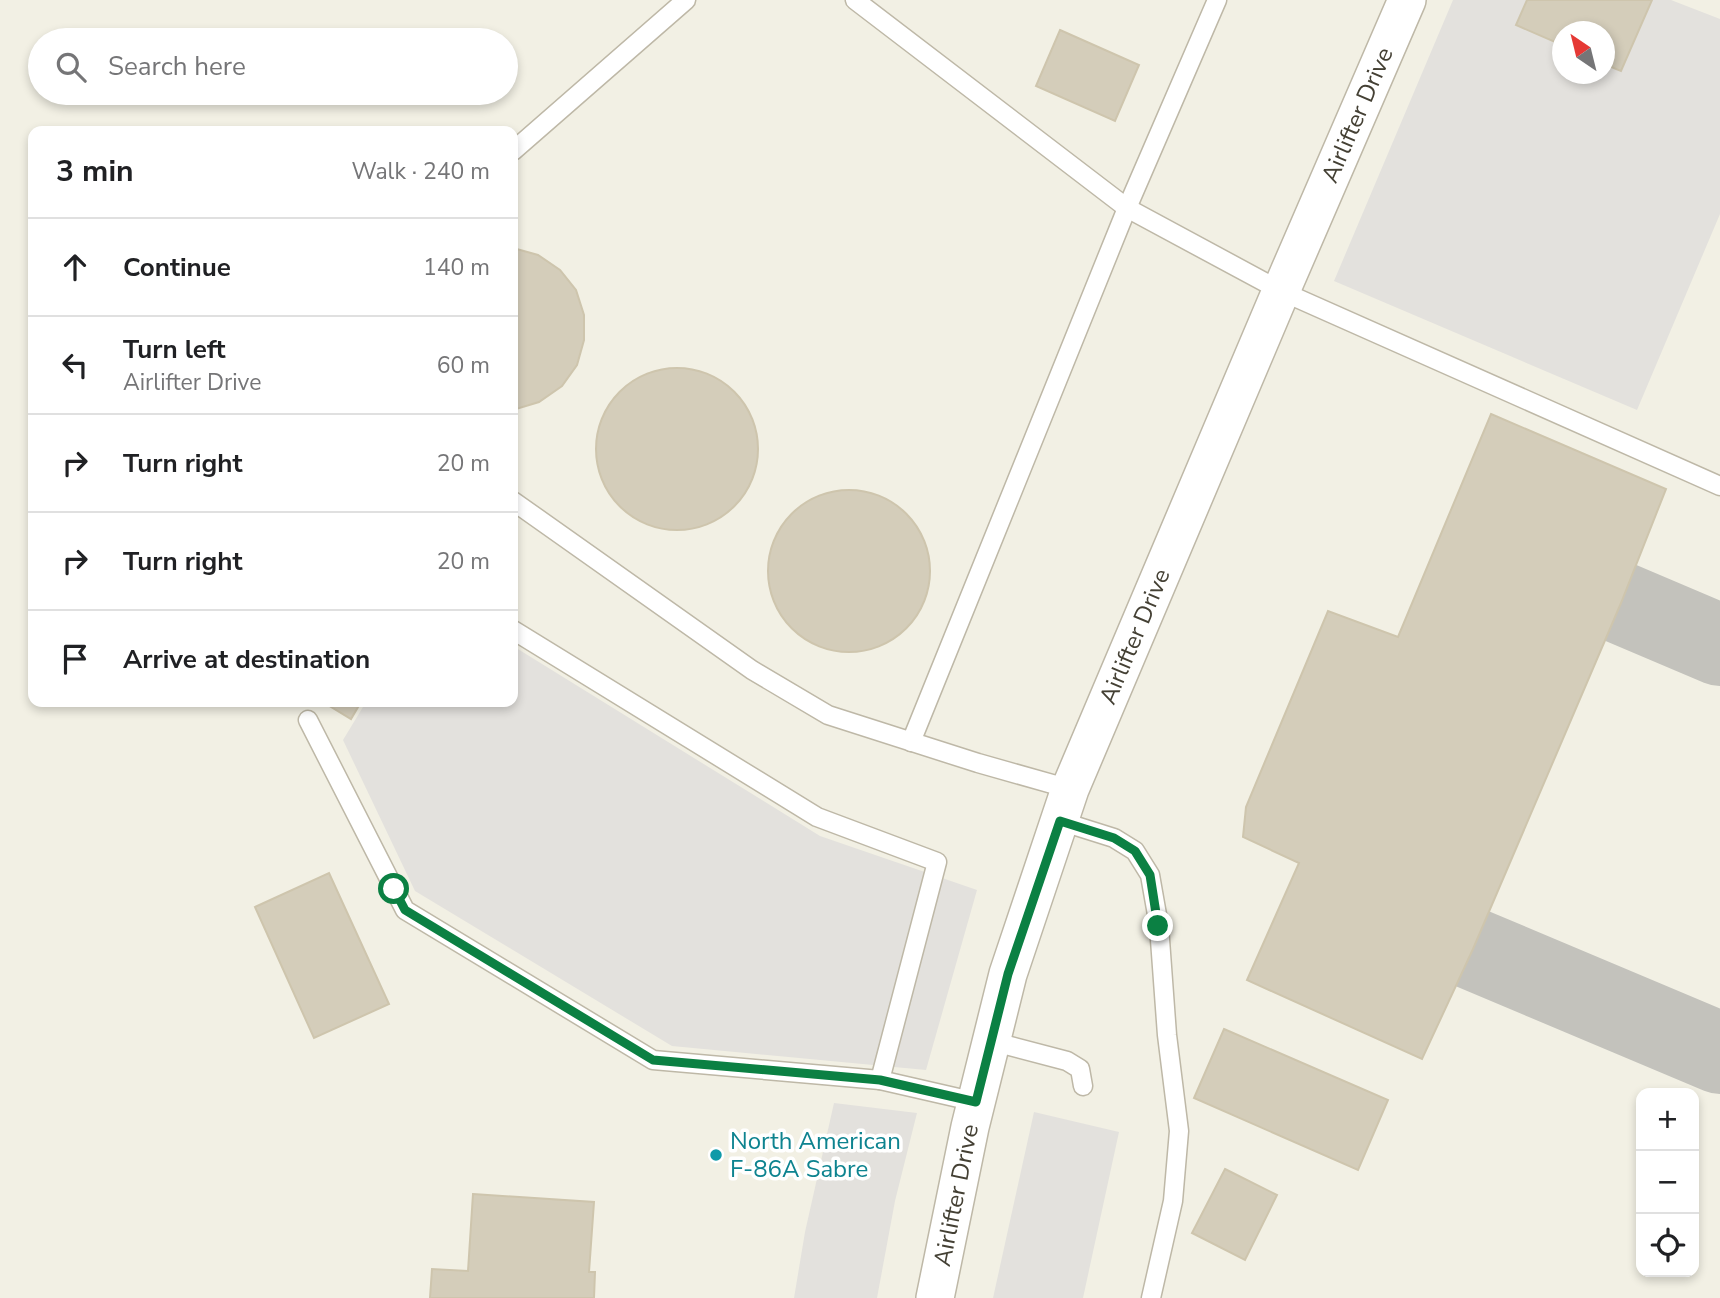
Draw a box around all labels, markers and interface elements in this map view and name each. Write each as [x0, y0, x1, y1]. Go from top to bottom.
north arrow [1552, 21, 1615, 84]
search box [28, 28, 518, 105]
street label: Airlifter Drive [1314, 42, 1401, 188]
icon: search [52, 48, 90, 86]
text: Search here [108, 49, 246, 84]
text: 3 min [56, 151, 134, 192]
text: Walk · 240 m [351, 156, 490, 187]
icon: ahead [56, 248, 94, 286]
text: Continue [123, 250, 231, 285]
text: 140 m [423, 252, 490, 283]
text: Turn left [123, 332, 226, 367]
icon: left [56, 346, 94, 384]
text: 60 m [437, 350, 490, 381]
text: Airlifter Drive [123, 367, 261, 398]
icon: right [56, 444, 94, 482]
text: Turn right [123, 446, 242, 481]
text: 20 m [437, 448, 490, 479]
icon: right [56, 542, 94, 580]
text: Turn right [123, 544, 242, 579]
text: 20 m [437, 546, 490, 577]
street label: Airlifter Drive [1092, 564, 1178, 709]
icon: arrive [56, 640, 94, 678]
text: Arrive at destination [123, 642, 370, 677]
route start [378, 873, 409, 904]
route end [1142, 910, 1173, 941]
map controls [1636, 1088, 1699, 1277]
button: + [1636, 1088, 1699, 1151]
street label: Airlifter Drive [926, 1121, 986, 1269]
place label: North American F-86A Sabre [730, 1125, 901, 1185]
marker: North American F-86A Sabre [708, 1147, 724, 1163]
button: − [1636, 1151, 1699, 1214]
button: locate [1636, 1214, 1699, 1277]

